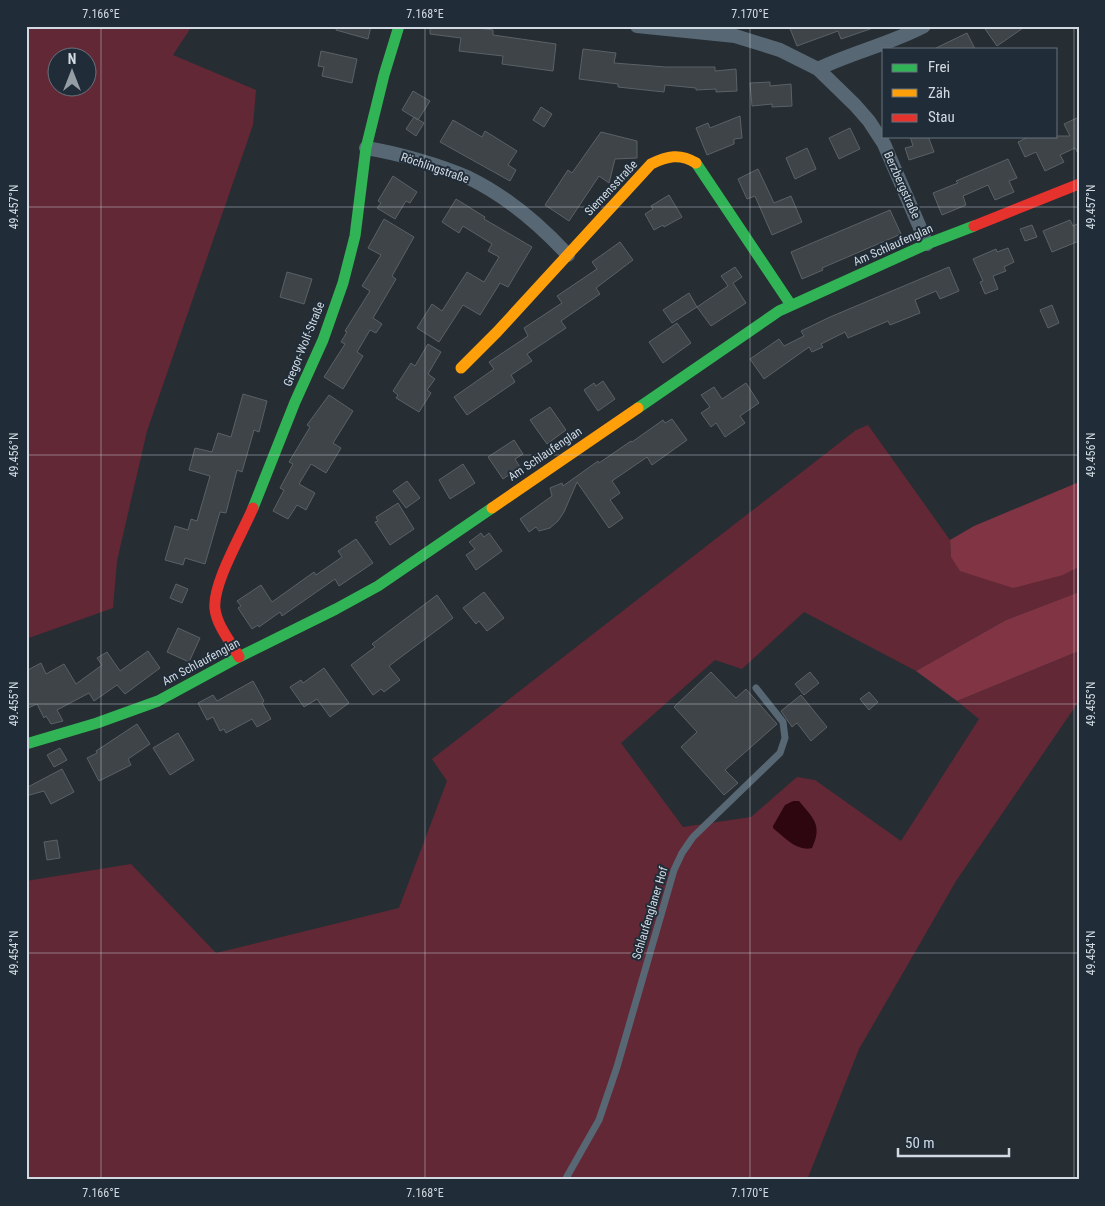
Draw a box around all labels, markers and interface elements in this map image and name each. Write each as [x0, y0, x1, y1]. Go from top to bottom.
text: 7.166°E [82, 7, 120, 21]
text: 7.168°E [406, 7, 444, 21]
text: 7.170°E [731, 7, 769, 21]
north arrow [48, 48, 98, 98]
legend [882, 48, 1058, 138]
text: N [68, 51, 76, 67]
text: Frei [928, 58, 950, 76]
text: Zäh [928, 84, 950, 102]
text: Stau [928, 108, 955, 126]
street label: Berzbergstraße [881, 149, 923, 221]
street label: Röchlingstraße [399, 150, 471, 186]
street label: Siemensstraße [582, 157, 640, 219]
text: 49.457°N [7, 185, 21, 229]
text: 49.457°N [1084, 185, 1098, 229]
street label: Am Schlaufenglan [851, 221, 935, 269]
street label: Gregor-Wolf-Straße [281, 299, 328, 388]
street label: Am Schlaufenglan [505, 424, 585, 484]
text: 49.456°N [7, 433, 21, 477]
text: 49.456°N [1084, 433, 1098, 477]
street label: Am Schlaufenglan [160, 636, 242, 688]
text: 49.455°N [7, 682, 21, 726]
text: 49.455°N [1084, 682, 1098, 726]
street label: Schlaufenglaner Hof [629, 865, 671, 961]
text: 49.454°N [7, 931, 21, 975]
text: 49.454°N [1084, 931, 1098, 975]
scale bar [898, 1126, 1009, 1158]
text: 50 m [905, 1134, 935, 1152]
text: 7.166°E [82, 1186, 120, 1200]
text: 7.168°E [406, 1186, 444, 1200]
text: 7.170°E [731, 1186, 769, 1200]

